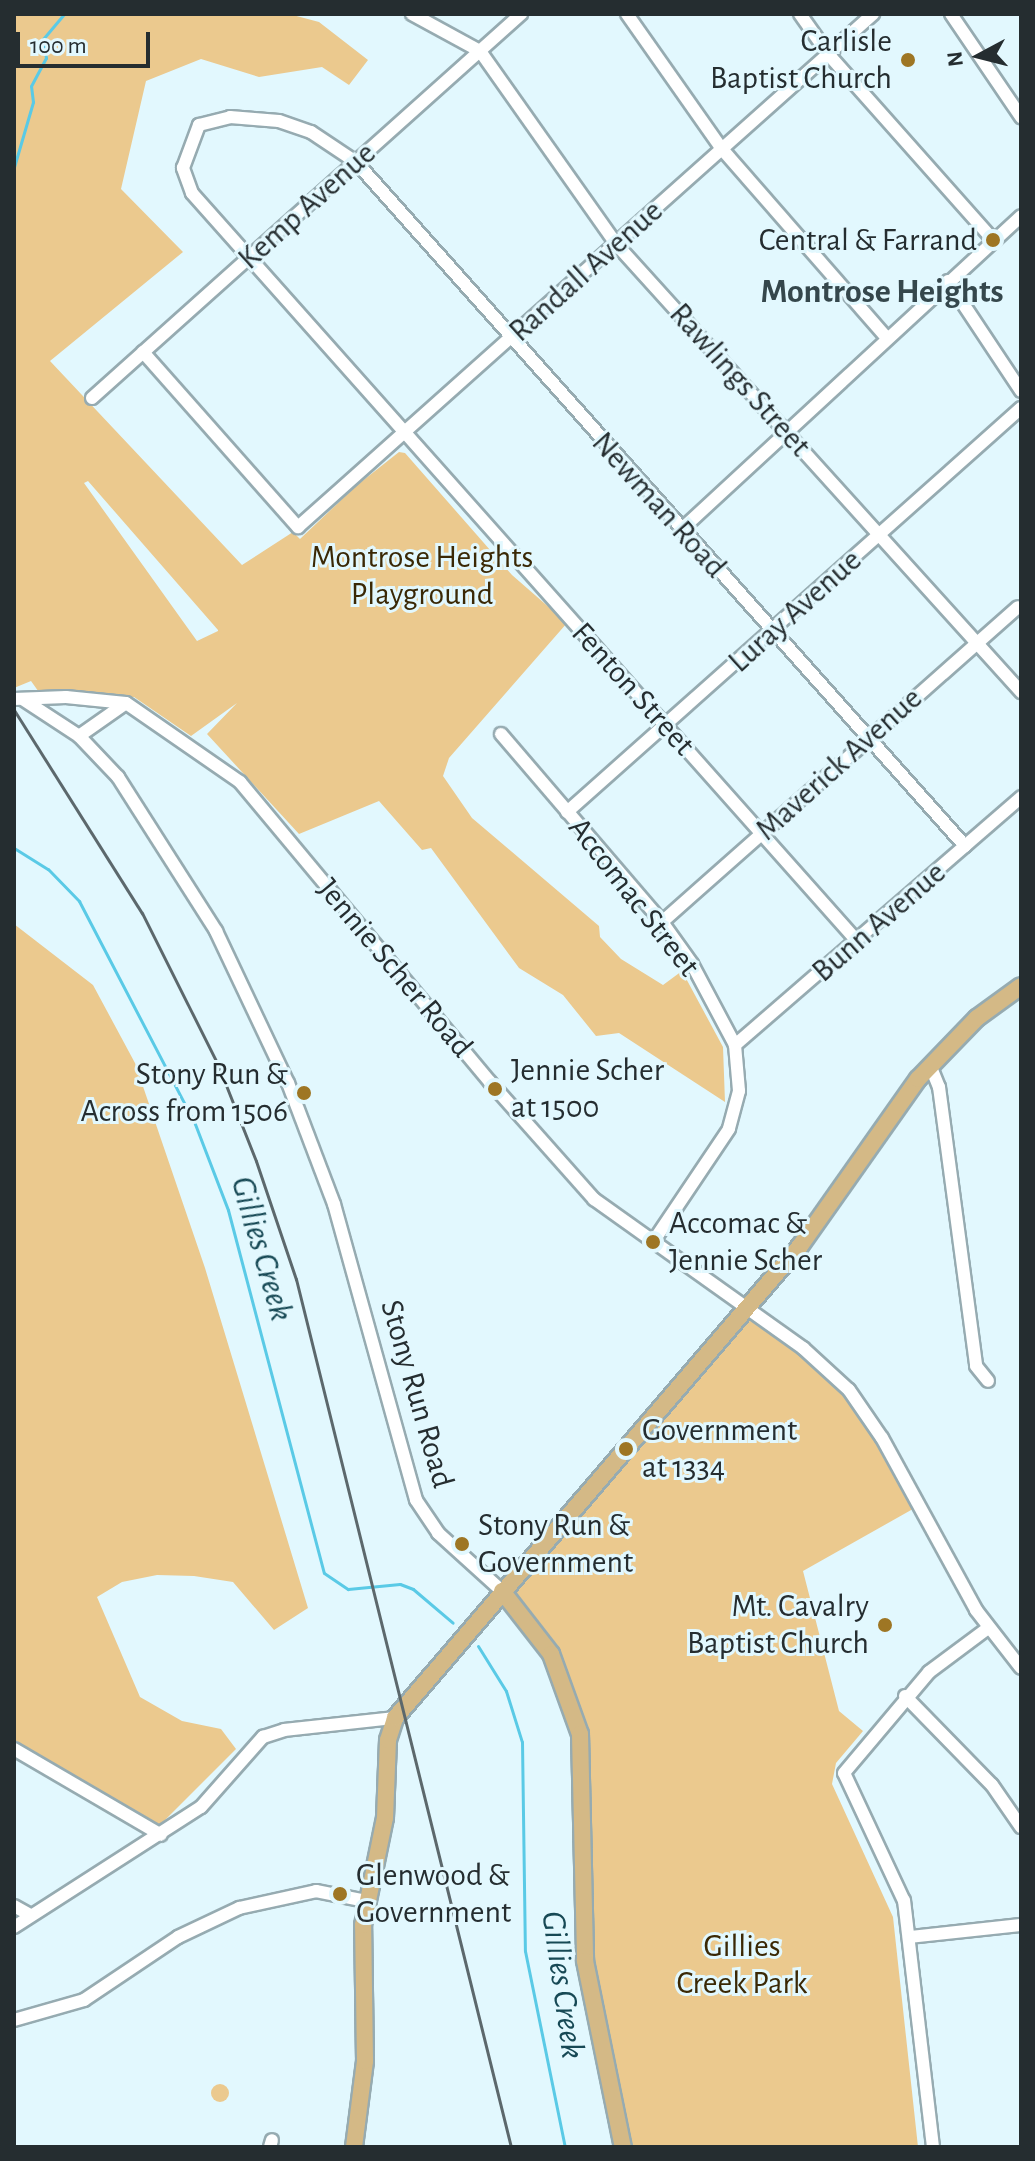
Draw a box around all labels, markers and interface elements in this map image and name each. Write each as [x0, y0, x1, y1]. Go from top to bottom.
scale bar [20, 16, 154, 66]
north arrow [939, 16, 1019, 96]
place label: Carlisle Baptist Church [710, 23, 892, 98]
text: 100 m [30, 34, 87, 58]
text: N [943, 50, 967, 68]
marker: Carlisle Baptist Church [899, 51, 917, 69]
street label: Kemp Avenue [230, 134, 384, 278]
street label: Randall Avenue [501, 192, 671, 350]
place label: Central & Farrand [759, 221, 977, 259]
marker: Central & Farrand [984, 231, 1002, 249]
district label: Montrose Heights [760, 273, 1004, 313]
street label: Rawlings Street [661, 295, 819, 465]
street label: Newman Road [583, 424, 735, 586]
park label: Montrose Heights Playground [311, 539, 533, 614]
street label: Luray Avenue [721, 541, 869, 681]
street label: Fenton Street [563, 614, 703, 764]
street label: Maverick Avenue [748, 679, 930, 849]
street label: Accomac Street [560, 810, 708, 984]
street label: Bunn Avenue [804, 854, 954, 990]
street label: Jennie Scher Road [309, 871, 481, 1065]
place label: Jennie Scher at 1500 [511, 1052, 664, 1127]
place label: Stony Run & Across from 1506 [80, 1056, 288, 1131]
marker: Jennie Scher at 1500 [486, 1080, 504, 1098]
marker: Stony Run & Across from 1506 [295, 1084, 313, 1102]
water label: Gillies Creek [221, 1172, 301, 1326]
place label: Accomac & Jennie Scher [669, 1205, 822, 1280]
marker: Accomac & Jennie Scher [644, 1233, 662, 1251]
street label: Stony Run Road [372, 1296, 462, 1492]
place label: Government at 1334 [642, 1412, 797, 1487]
marker: Government at 1334 [617, 1440, 635, 1458]
place label: Stony Run & Government [478, 1507, 633, 1582]
marker: Stony Run & Government [453, 1535, 471, 1553]
place label: Mt. Cavalry Baptist Church [687, 1588, 869, 1663]
marker: Mt. Cavalry Baptist Church [876, 1616, 894, 1634]
place label: Glenwood & Government [356, 1857, 511, 1932]
marker: Glenwood & Government [331, 1885, 349, 1903]
water label: Gillies Creek [531, 1909, 593, 2061]
park label: Gillies Creek Park [677, 1928, 807, 2003]

